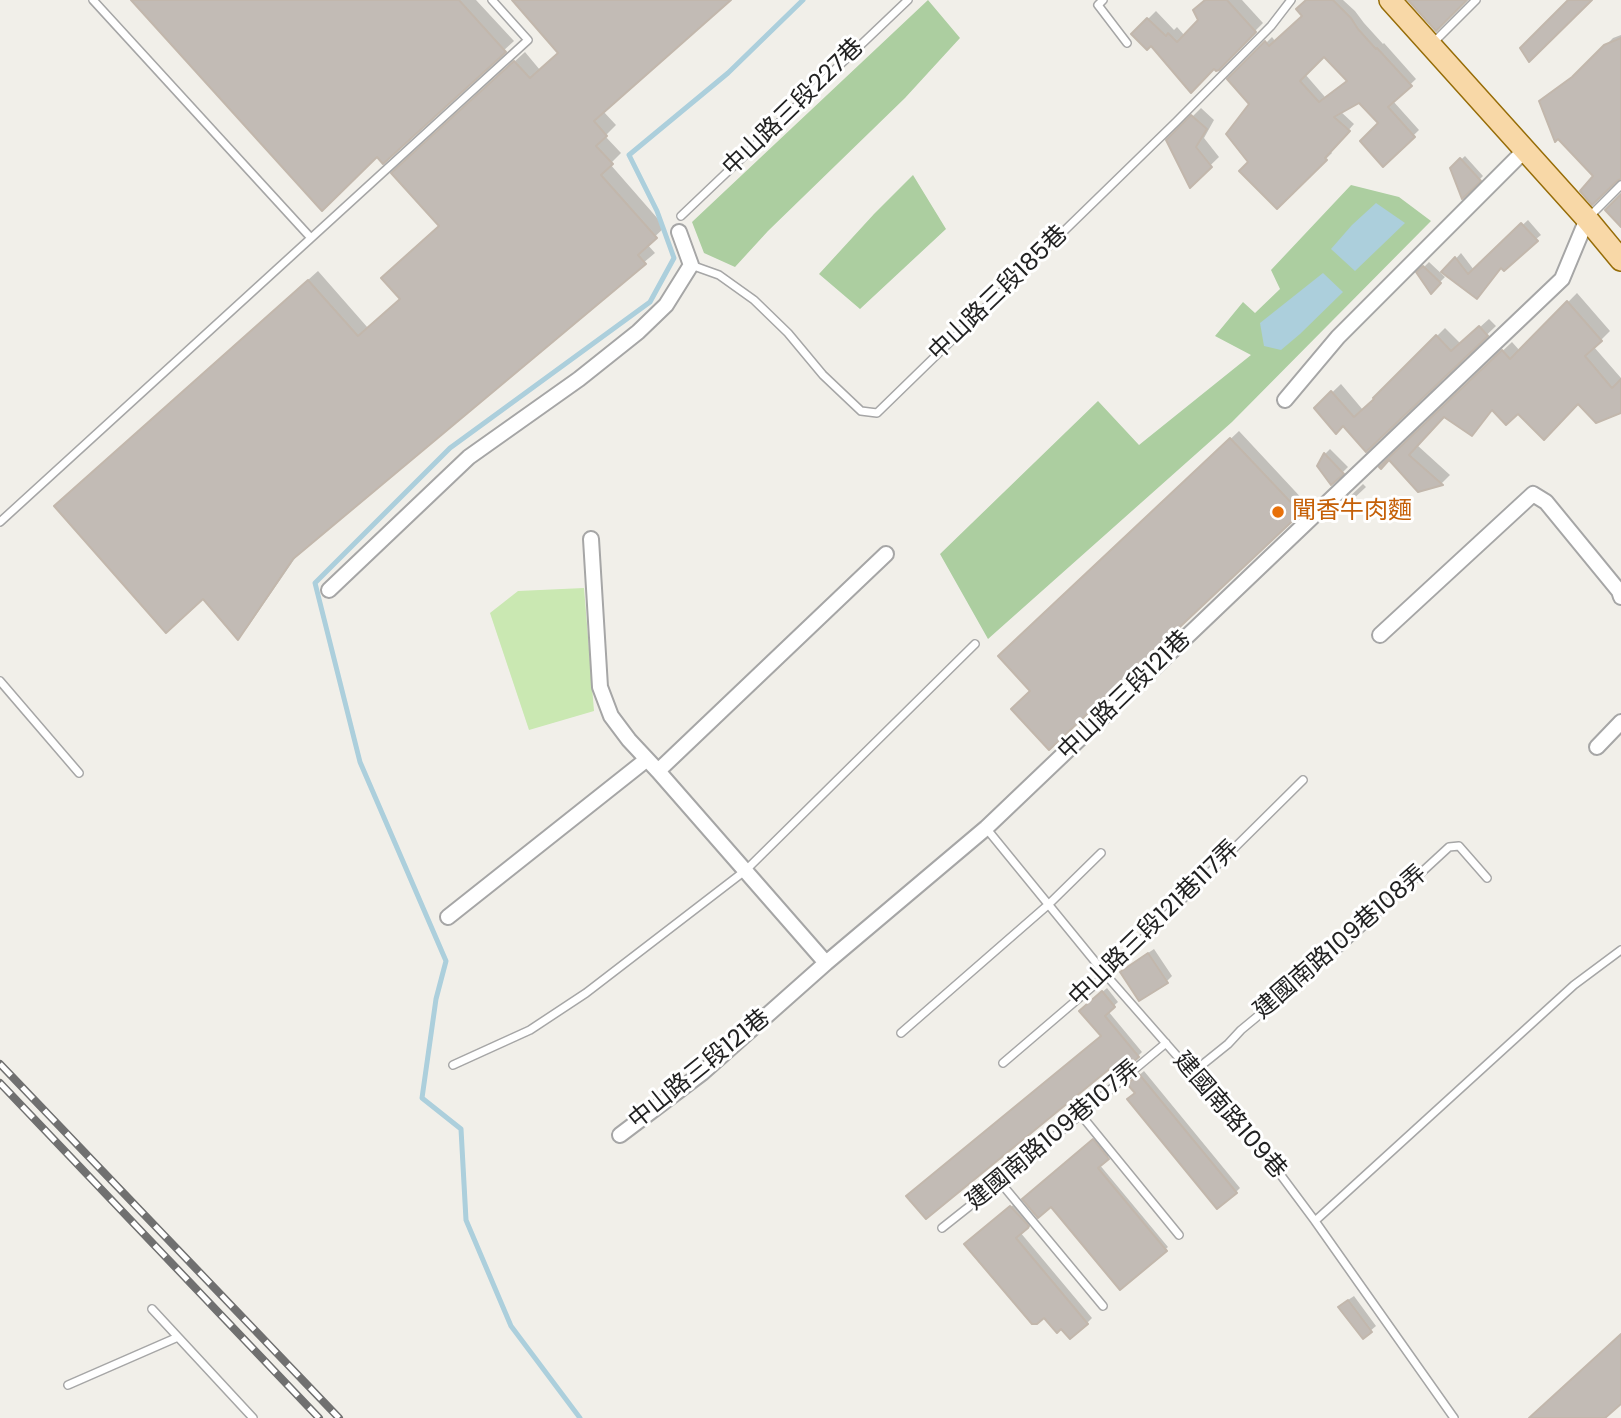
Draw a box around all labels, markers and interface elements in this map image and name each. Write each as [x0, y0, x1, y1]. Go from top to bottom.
street label: 中山路三段227巷 [718, 33, 870, 183]
street label: 中山路三段185巷 [924, 220, 1074, 368]
place label: 聞香牛肉麵 [1292, 498, 1412, 526]
marker: 聞香牛肉麵 [1270, 504, 1286, 520]
street label: 中山路三段121巷 [1053, 625, 1197, 767]
street label: 中山路三段121巷117弄 [1064, 835, 1246, 1013]
street label: 建國南路109巷108弄 [1249, 860, 1433, 1026]
street label: 中山路三段121巷 [624, 1004, 776, 1136]
street label: 建國南路109巷 [1166, 1047, 1292, 1185]
street label: 建國南路109巷107弄 [961, 1055, 1147, 1217]

